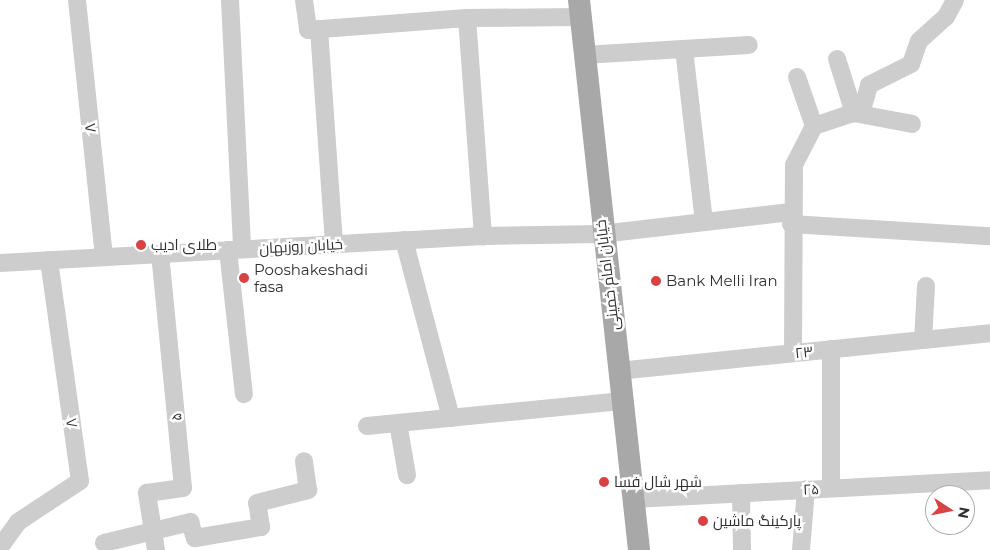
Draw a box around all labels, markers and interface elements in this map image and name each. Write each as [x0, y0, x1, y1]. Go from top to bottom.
street label: ۸ [81, 122, 99, 134]
street label: خیابان امام خمینی [591, 219, 623, 331]
street label: خیابان روزبهان [259, 235, 343, 257]
place label: طلای ادیب [151, 236, 217, 254]
marker: طلای ادیب [135, 239, 147, 251]
place label: Pooshakeshadi fasa [254, 260, 368, 295]
marker: Pooshakeshadi fasa [238, 272, 250, 284]
place label: Bank Melli Iran [666, 272, 778, 290]
marker: Bank Melli Iran [650, 275, 662, 287]
street label: ۲۳ [794, 342, 814, 362]
street label: ۵ [167, 412, 185, 422]
street label: ۷ [62, 417, 82, 429]
place label: شهر شال فسا [614, 473, 702, 491]
marker: شهر شال فسا [598, 476, 610, 488]
street label: ۲۵ [802, 480, 820, 498]
north arrow [925, 485, 975, 535]
text: N [954, 505, 974, 520]
place label: پارکینگ ماشین [713, 512, 801, 530]
marker: پارکینگ ماشین [697, 515, 709, 527]

